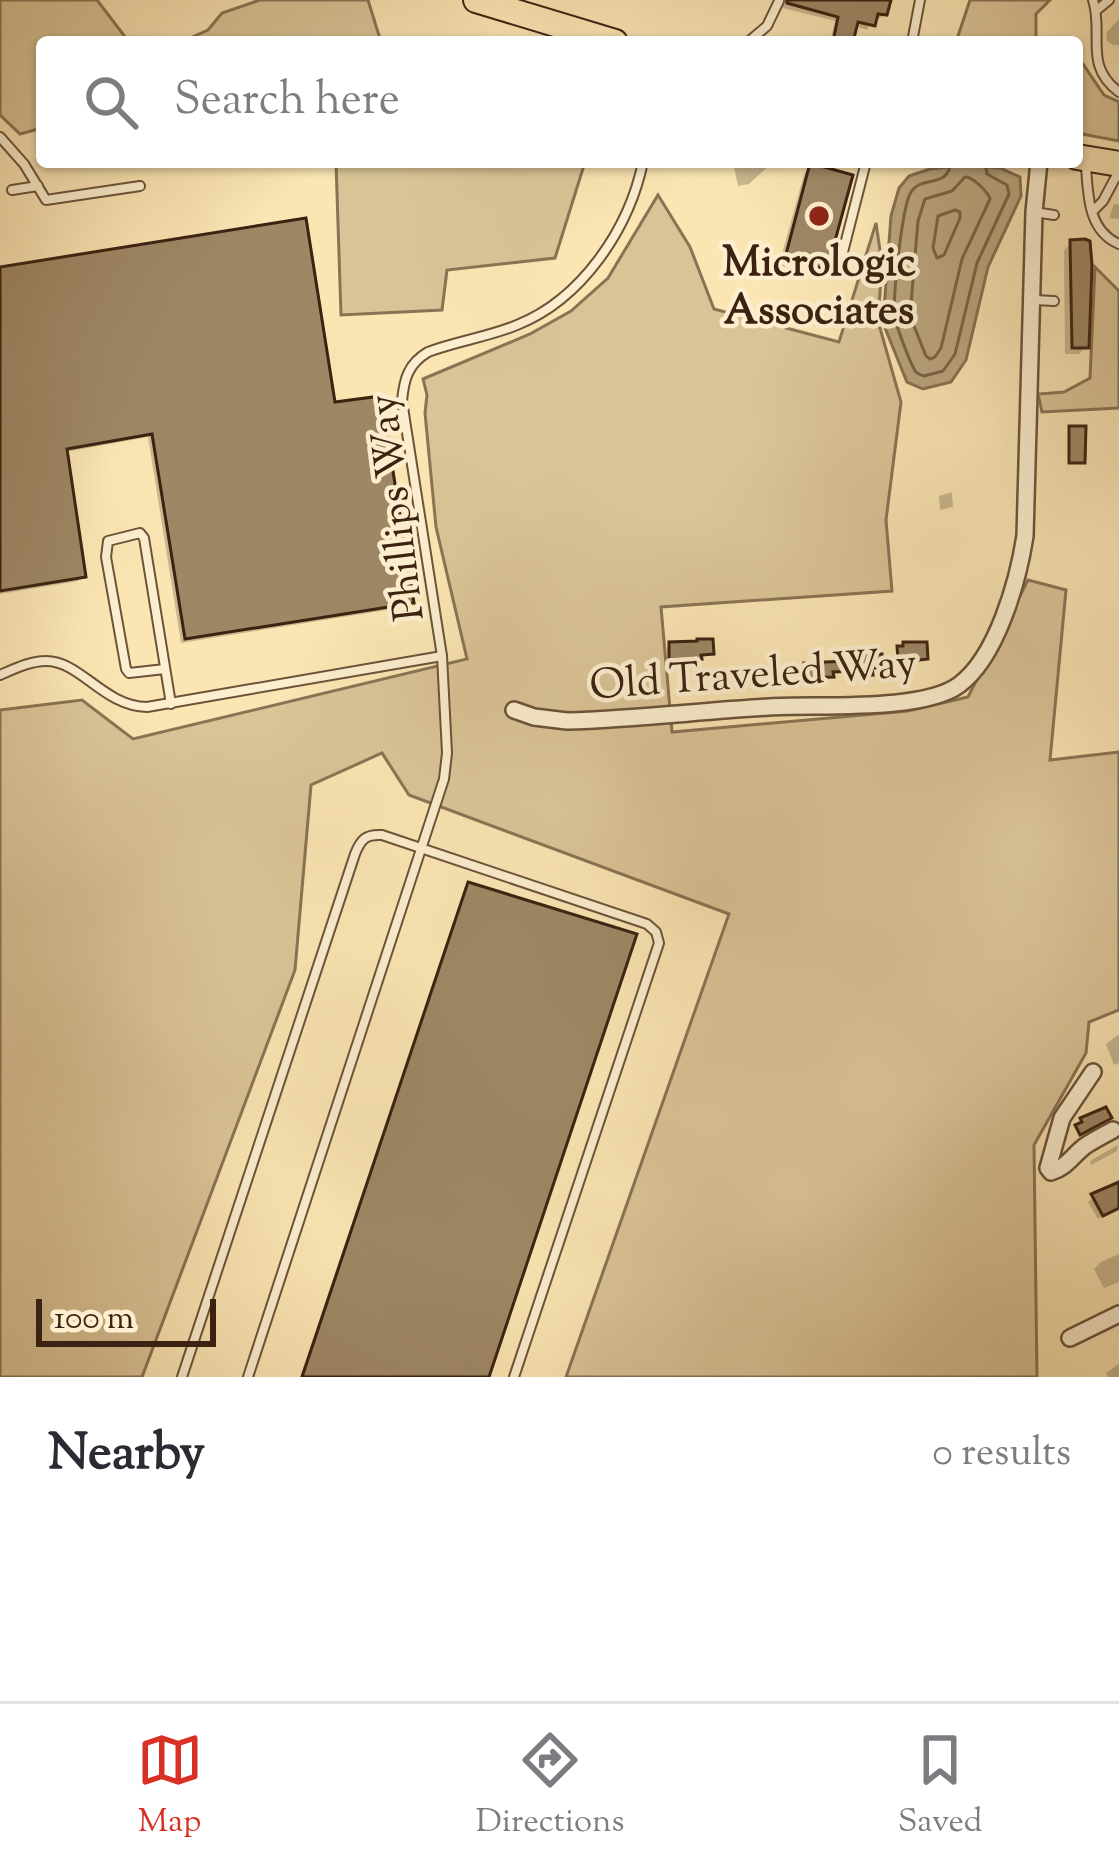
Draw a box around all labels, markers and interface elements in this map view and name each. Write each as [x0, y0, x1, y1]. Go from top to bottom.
search box [36, 36, 1083, 168]
icon: search [78, 69, 144, 135]
text: Search here [174, 70, 400, 135]
marker: Micrologic Associates [806, 203, 832, 229]
place label: Micrologic Associates [722, 235, 916, 343]
street label: Phillips Way [355, 390, 443, 624]
street label: Old Traveled Way [588, 636, 919, 718]
scale bar [36, 1293, 216, 1346]
text: 100 m [54, 1296, 134, 1344]
text: Nearby [48, 1419, 205, 1492]
text: 0 results [932, 1427, 1071, 1483]
tab: Map [137, 1727, 203, 1847]
tab: Directions [476, 1727, 625, 1847]
tab: Saved [898, 1727, 982, 1847]

